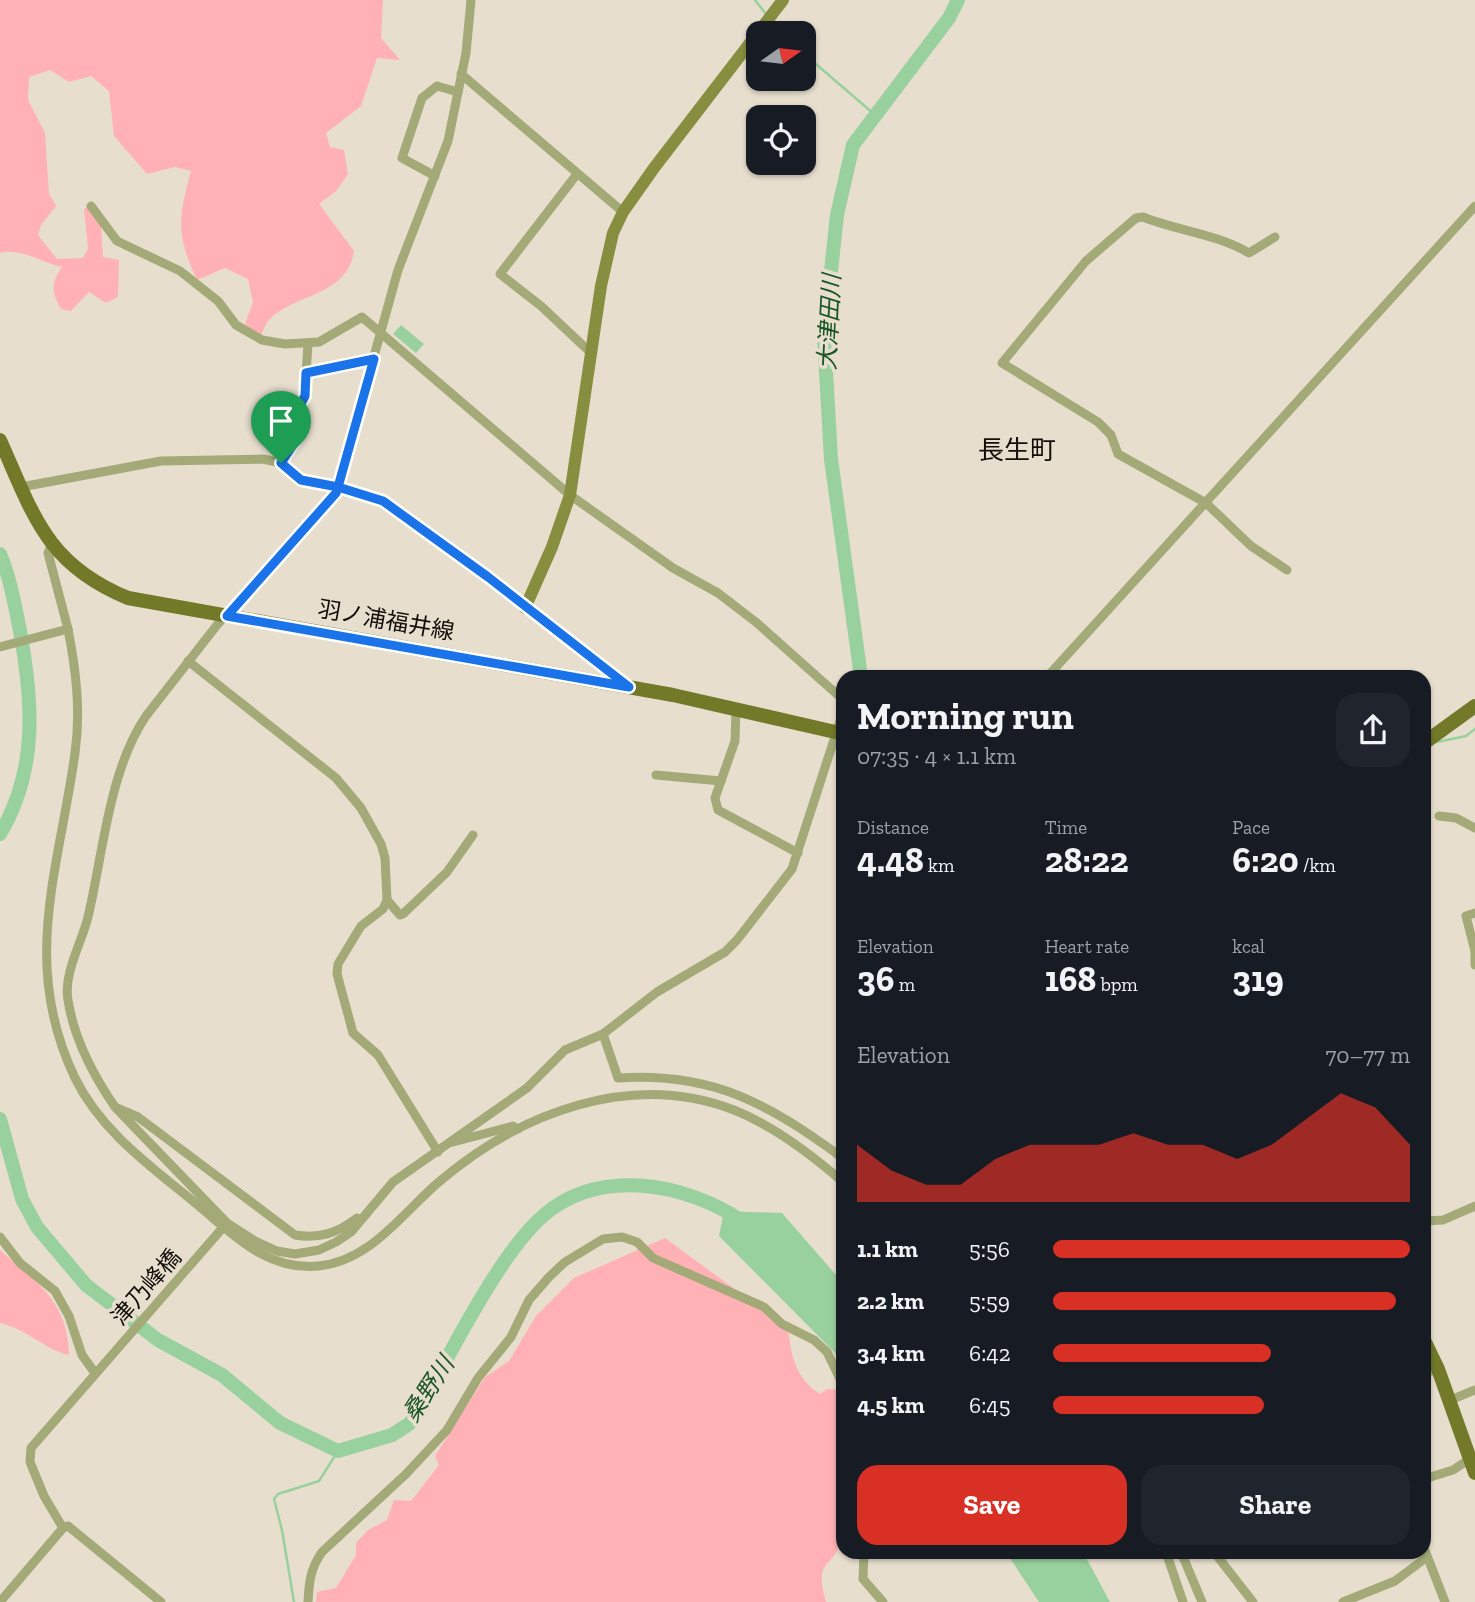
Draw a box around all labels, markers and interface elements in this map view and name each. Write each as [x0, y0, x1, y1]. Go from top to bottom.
north arrow [746, 21, 816, 91]
map controls [746, 21, 816, 175]
button: locate [746, 105, 816, 175]
water label: 大津田川 [812, 270, 846, 371]
pin [251, 391, 311, 463]
icon: arrive [262, 402, 300, 440]
district label: 長生町 [978, 434, 1056, 466]
street label: 羽ノ浦福井線 [316, 594, 456, 646]
text: Morning run [857, 693, 1074, 739]
button: share [1336, 693, 1410, 767]
text: 07:35 · 4 × 1.1 km [857, 742, 1016, 770]
text: Distance [857, 816, 929, 839]
text: Time [1045, 816, 1087, 839]
text: Pace [1232, 816, 1270, 839]
text: 4.48 [857, 839, 924, 881]
text: 28:22 [1045, 839, 1129, 881]
text: 6:20 [1232, 839, 1299, 881]
text: km [924, 854, 954, 877]
text: /km [1299, 854, 1336, 877]
text: Elevation [857, 935, 934, 958]
text: Heart rate [1045, 935, 1129, 958]
text: kcal [1232, 935, 1265, 958]
text: 36 [857, 958, 894, 1000]
text: 168 [1045, 958, 1096, 1000]
text: 319 [1232, 958, 1284, 1000]
text: m [894, 973, 915, 996]
text: bpm [1096, 973, 1138, 996]
text: Elevation [857, 1041, 950, 1069]
text: 70–77 m [1325, 1041, 1410, 1069]
text: 1.1 km [857, 1235, 918, 1263]
text: 5:56 [969, 1235, 1010, 1263]
street label: 津乃峰橋 [105, 1243, 187, 1331]
text: 2.2 km [857, 1287, 924, 1315]
text: 5:59 [969, 1287, 1010, 1315]
text: 3.4 km [857, 1339, 925, 1367]
text: 6:42 [969, 1339, 1011, 1367]
water label: 桑野川 [396, 1348, 461, 1427]
text: 4.5 km [857, 1391, 925, 1419]
text: 6:45 [969, 1391, 1011, 1419]
button: Save [857, 1465, 1127, 1545]
button: Share [1141, 1465, 1410, 1545]

